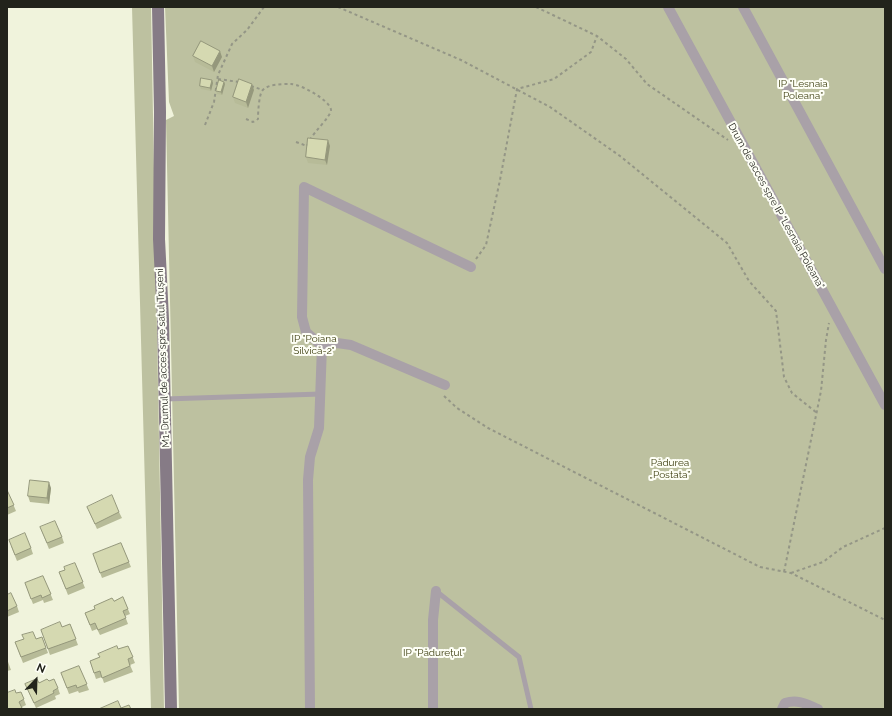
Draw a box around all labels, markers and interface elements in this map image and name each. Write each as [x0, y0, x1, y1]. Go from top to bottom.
park label: IP "Lesnaia Poleana" [778, 78, 828, 102]
street label: Drum de acces spre IP "Lesnaia Poleana" [725, 121, 827, 291]
street label: M1-Drumul de acces spre satul Trușeni [154, 268, 172, 448]
park label: IP "Poiana Silvică-2" [291, 333, 337, 356]
park label: Pădurea „Postata” [650, 457, 690, 480]
park label: IP "Pădurețul" [403, 647, 465, 659]
north arrow [16, 660, 56, 700]
text: N [34, 661, 47, 676]

